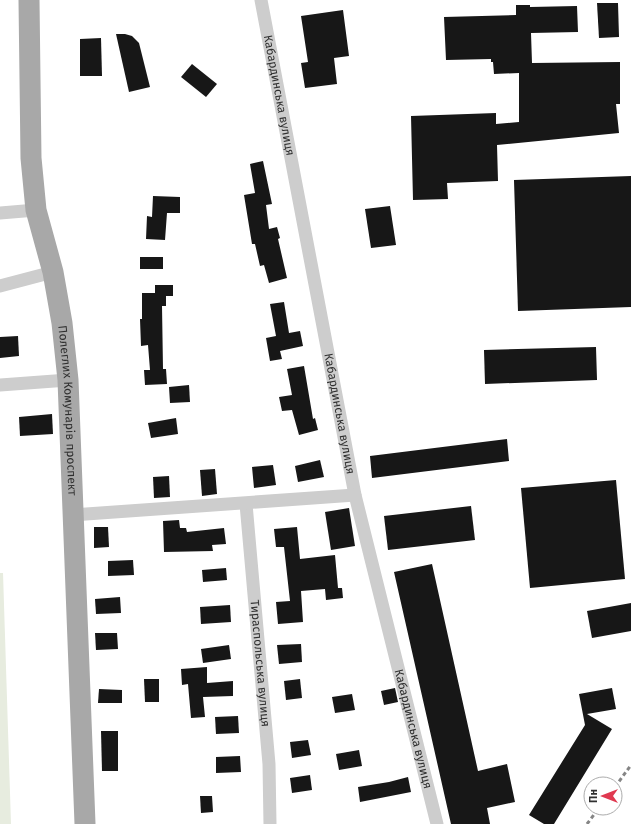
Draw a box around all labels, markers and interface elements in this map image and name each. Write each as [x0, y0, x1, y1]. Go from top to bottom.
street label: Кабардинська вулиця [261, 34, 297, 157]
street label: Полеглих Комунарів проспект [55, 325, 79, 496]
street label: Кабардинська вулиця [321, 352, 358, 475]
street label: Тираспольська вулиця [248, 599, 273, 727]
street label: Кабардинська вулиця [392, 668, 435, 790]
north arrow [583, 776, 623, 816]
text: Пн [587, 789, 600, 803]

